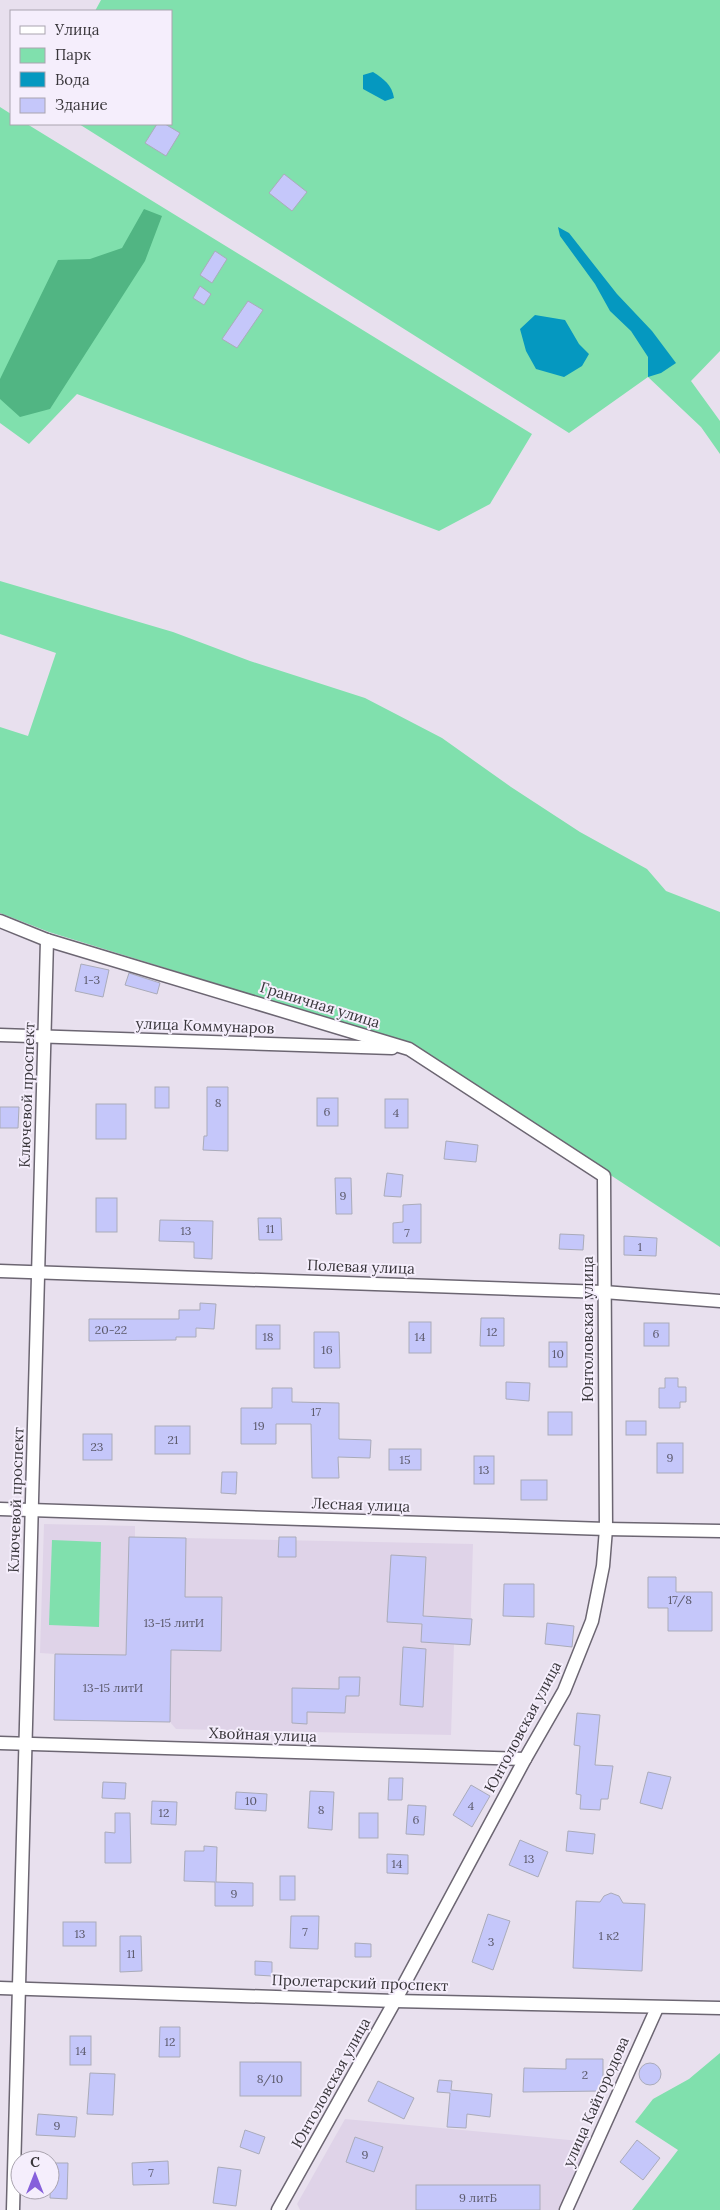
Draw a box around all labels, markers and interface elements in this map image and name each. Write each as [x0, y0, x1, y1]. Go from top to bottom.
legend [10, 10, 172, 125]
text: Улица [54, 20, 100, 39]
text: Парк [55, 45, 91, 64]
text: Вода [55, 70, 90, 89]
text: Здание [55, 95, 108, 114]
house number: 1-3 [84, 972, 101, 987]
street label: Граничная улица [258, 977, 383, 1032]
street label: улица Коммунаров [135, 1014, 275, 1037]
street label: Ключевой проспект [14, 1021, 39, 1168]
house number: 8 [215, 1095, 222, 1110]
house number: 6 [324, 1104, 331, 1119]
house number: 4 [393, 1105, 400, 1120]
house number: 9 [340, 1188, 347, 1203]
house number: 11 [266, 1221, 274, 1236]
house number: 13 [180, 1223, 192, 1238]
house number: 7 [404, 1225, 410, 1240]
house number: 1 [638, 1239, 642, 1254]
street label: Полевая улица [307, 1255, 415, 1278]
street label: Юнтоловская улица [578, 1256, 597, 1402]
house number: 20-22 [95, 1322, 127, 1337]
house number: 12 [487, 1324, 497, 1339]
house number: 6 [653, 1326, 660, 1341]
house number: 18 [262, 1329, 274, 1344]
house number: 14 [415, 1329, 426, 1344]
house number: 16 [321, 1342, 333, 1357]
house number: 10 [552, 1346, 564, 1361]
house number: 17 [311, 1404, 321, 1419]
house number: 19 [253, 1418, 265, 1433]
street label: Ключевой проспект [3, 1426, 28, 1573]
house number: 21 [168, 1432, 178, 1447]
house number: 23 [91, 1439, 104, 1454]
house number: 9 [667, 1450, 674, 1465]
house number: 15 [400, 1452, 410, 1467]
house number: 13 [478, 1462, 490, 1477]
street label: Лесная улица [311, 1493, 411, 1516]
house number: 17/8 [668, 1592, 692, 1608]
house number: 13-15 литИ [144, 1615, 204, 1630]
street label: Юнтоловская улица [480, 1658, 565, 1796]
house number: 13-15 литИ [83, 1680, 143, 1695]
street label: Хвойная улица [209, 1723, 318, 1746]
house number: 10 [245, 1793, 257, 1808]
house number: 4 [468, 1798, 475, 1813]
house number: 8 [318, 1802, 325, 1817]
house number: 12 [159, 1805, 169, 1820]
house number: 6 [413, 1812, 420, 1827]
house number: 13 [523, 1851, 535, 1866]
house number: 14 [392, 1856, 403, 1871]
house number: 9 [231, 1886, 238, 1901]
house number: 7 [302, 1924, 308, 1939]
house number: 13 [74, 1926, 86, 1941]
house number: 1 к2 [599, 1928, 619, 1943]
house number: 3 [488, 1934, 495, 1949]
house number: 11 [127, 1946, 135, 1961]
street label: Пролетарский проспект [271, 1970, 449, 1995]
street label: Юнтоловская улица [287, 2014, 374, 2151]
street label: улица Кайгородова [558, 2033, 633, 2170]
house number: 12 [165, 2034, 175, 2049]
house number: 14 [76, 2043, 87, 2058]
house number: 2 [582, 2067, 588, 2082]
house number: 8/10 [257, 2071, 283, 2087]
house number: 9 [54, 2118, 61, 2133]
house number: 9 [362, 2147, 369, 2162]
north arrow [10, 2150, 60, 2200]
text: С [30, 2153, 40, 2171]
house number: 7 [148, 2165, 154, 2180]
house number: 9 литБ [459, 2190, 497, 2205]

